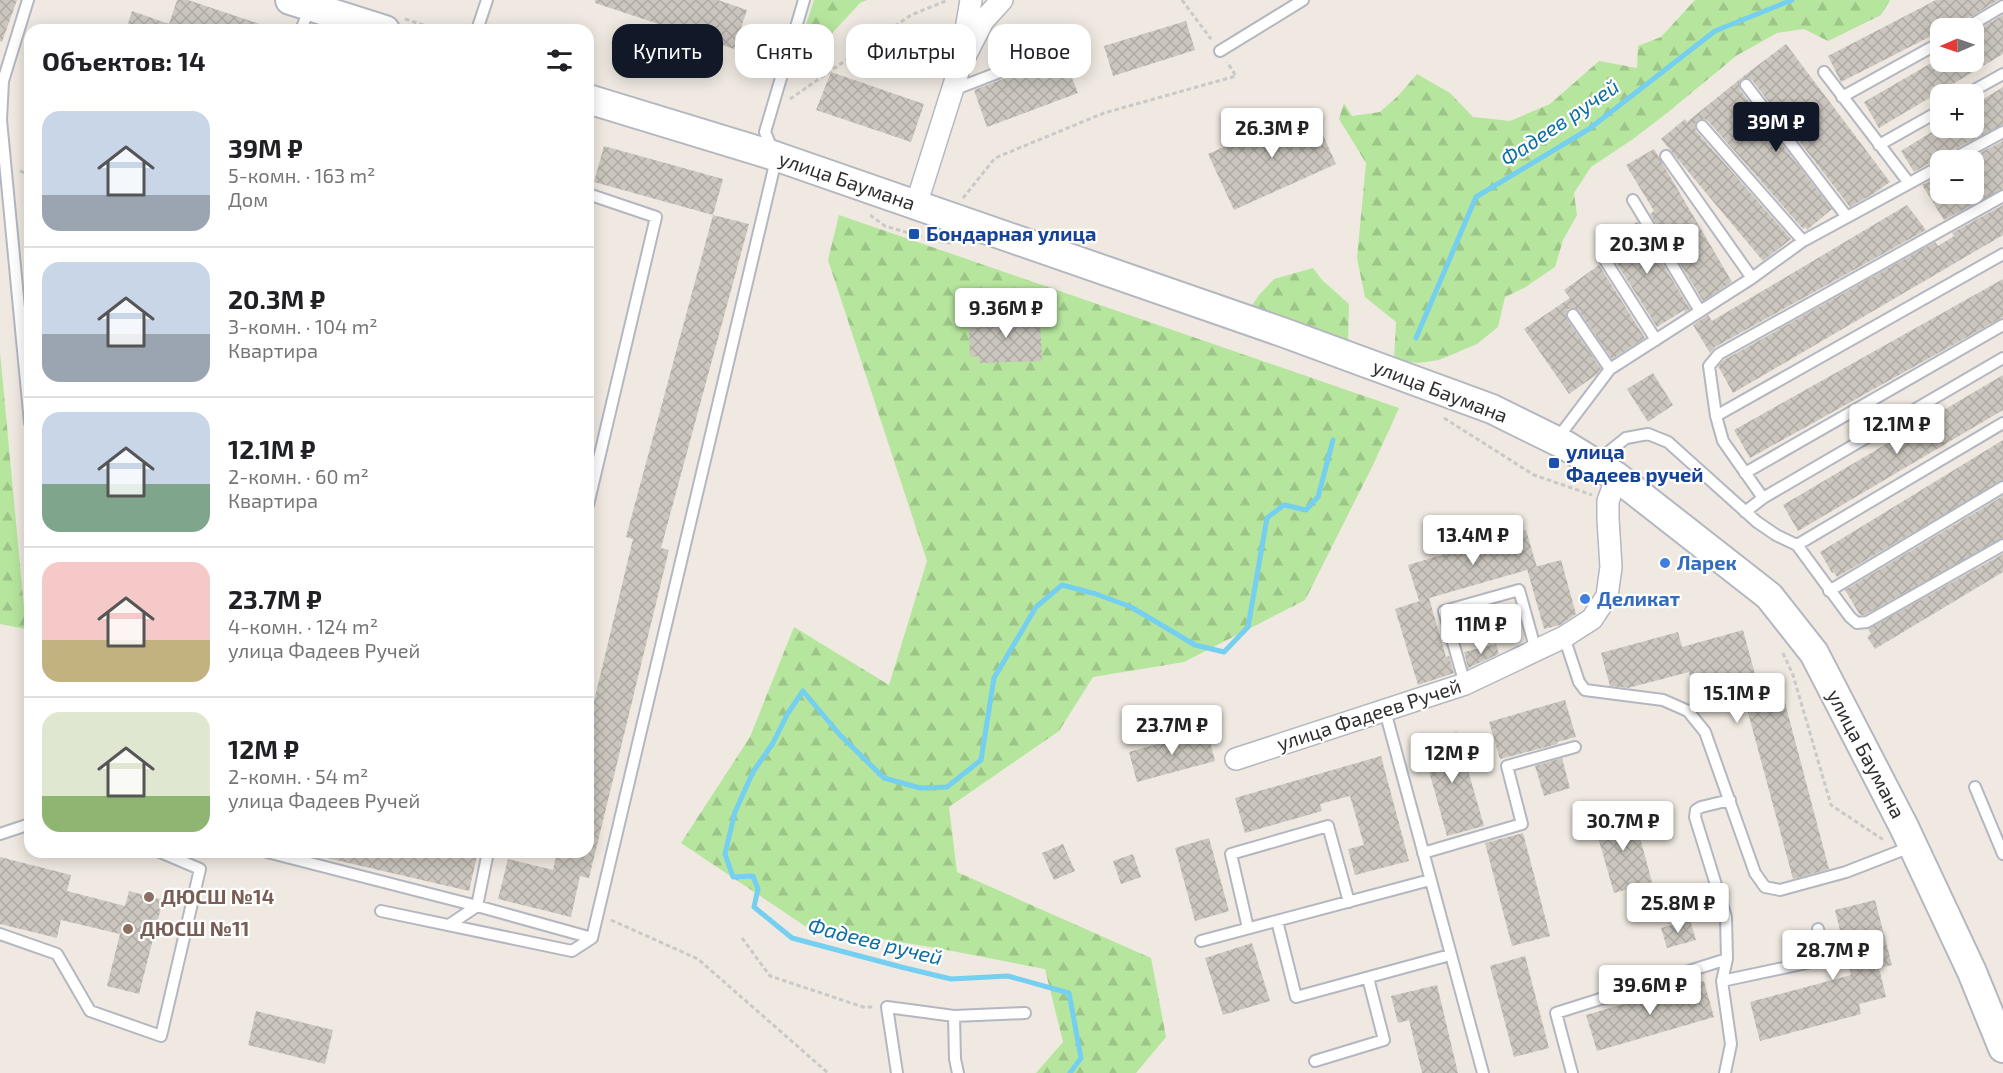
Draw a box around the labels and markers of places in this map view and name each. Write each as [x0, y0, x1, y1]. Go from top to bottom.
pin: 39M ₽ [1734, 102, 1818, 153]
pin: 26.3M ₽ [1217, 108, 1327, 159]
place label: Бондарная улица [926, 221, 1096, 245]
pin: 20.3M ₽ [1592, 224, 1702, 275]
marker: Бондарная улица [907, 227, 921, 241]
pin: 9.36M ₽ [951, 288, 1061, 339]
pin: 12.1M ₽ [1842, 404, 1952, 455]
place label: улица Фадеев ручей [1566, 439, 1704, 486]
marker: улица Фадеев ручей [1547, 456, 1561, 470]
pin: 13.4M ₽ [1418, 515, 1528, 566]
place label: Ларек [1677, 550, 1737, 574]
marker: Ларек [1658, 556, 1672, 570]
place label: Деликат [1597, 586, 1680, 610]
marker: Деликат [1578, 592, 1592, 606]
pin: 11M ₽ [1439, 604, 1523, 655]
pin: 15.1M ₽ [1682, 673, 1792, 724]
pin: 23.7M ₽ [1117, 705, 1227, 756]
pin: 12M ₽ [1410, 733, 1494, 784]
pin: 30.7M ₽ [1568, 801, 1678, 852]
pin: 25.8M ₽ [1623, 883, 1733, 934]
place label: ДЮСШ №14 [161, 884, 275, 908]
marker: ДЮСШ №14 [142, 890, 156, 904]
place label: ДЮСШ №11 [140, 916, 249, 940]
marker: ДЮСШ №11 [121, 922, 135, 936]
pin: 28.7M ₽ [1778, 930, 1888, 981]
pin: 39.6M ₽ [1595, 965, 1705, 1016]

